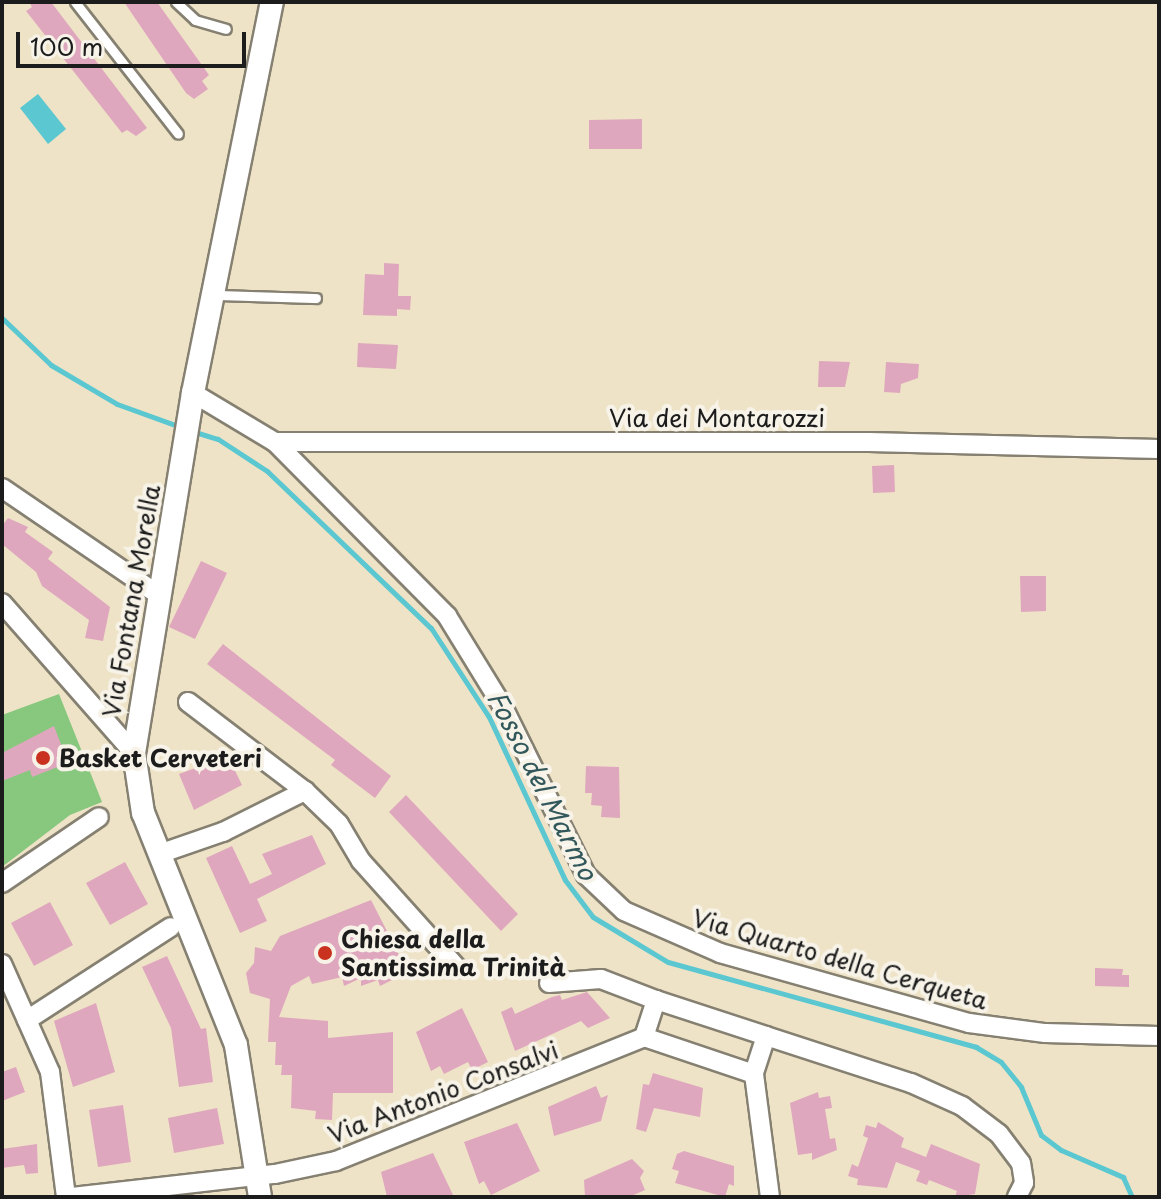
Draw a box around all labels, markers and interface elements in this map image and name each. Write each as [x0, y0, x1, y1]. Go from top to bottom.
scale bar [20, 16, 250, 66]
text: 100 m [30, 28, 103, 64]
street label: Via dei Montarozzi [608, 404, 826, 432]
street label: Via Fontana Morella [96, 482, 166, 720]
water label: Fosso del Marmo [481, 684, 605, 886]
place label: Basket Cerveteri [59, 744, 263, 772]
marker: Basket Cerveteri [34, 749, 52, 767]
street label: Via Quarto della Cerqueta [689, 903, 991, 1015]
place label: Chiesa della Santissima Trinità [341, 925, 567, 981]
marker: Chiesa della Santissima Trinità [316, 944, 334, 962]
street label: Via Antonio Consalvi [324, 1035, 562, 1149]

